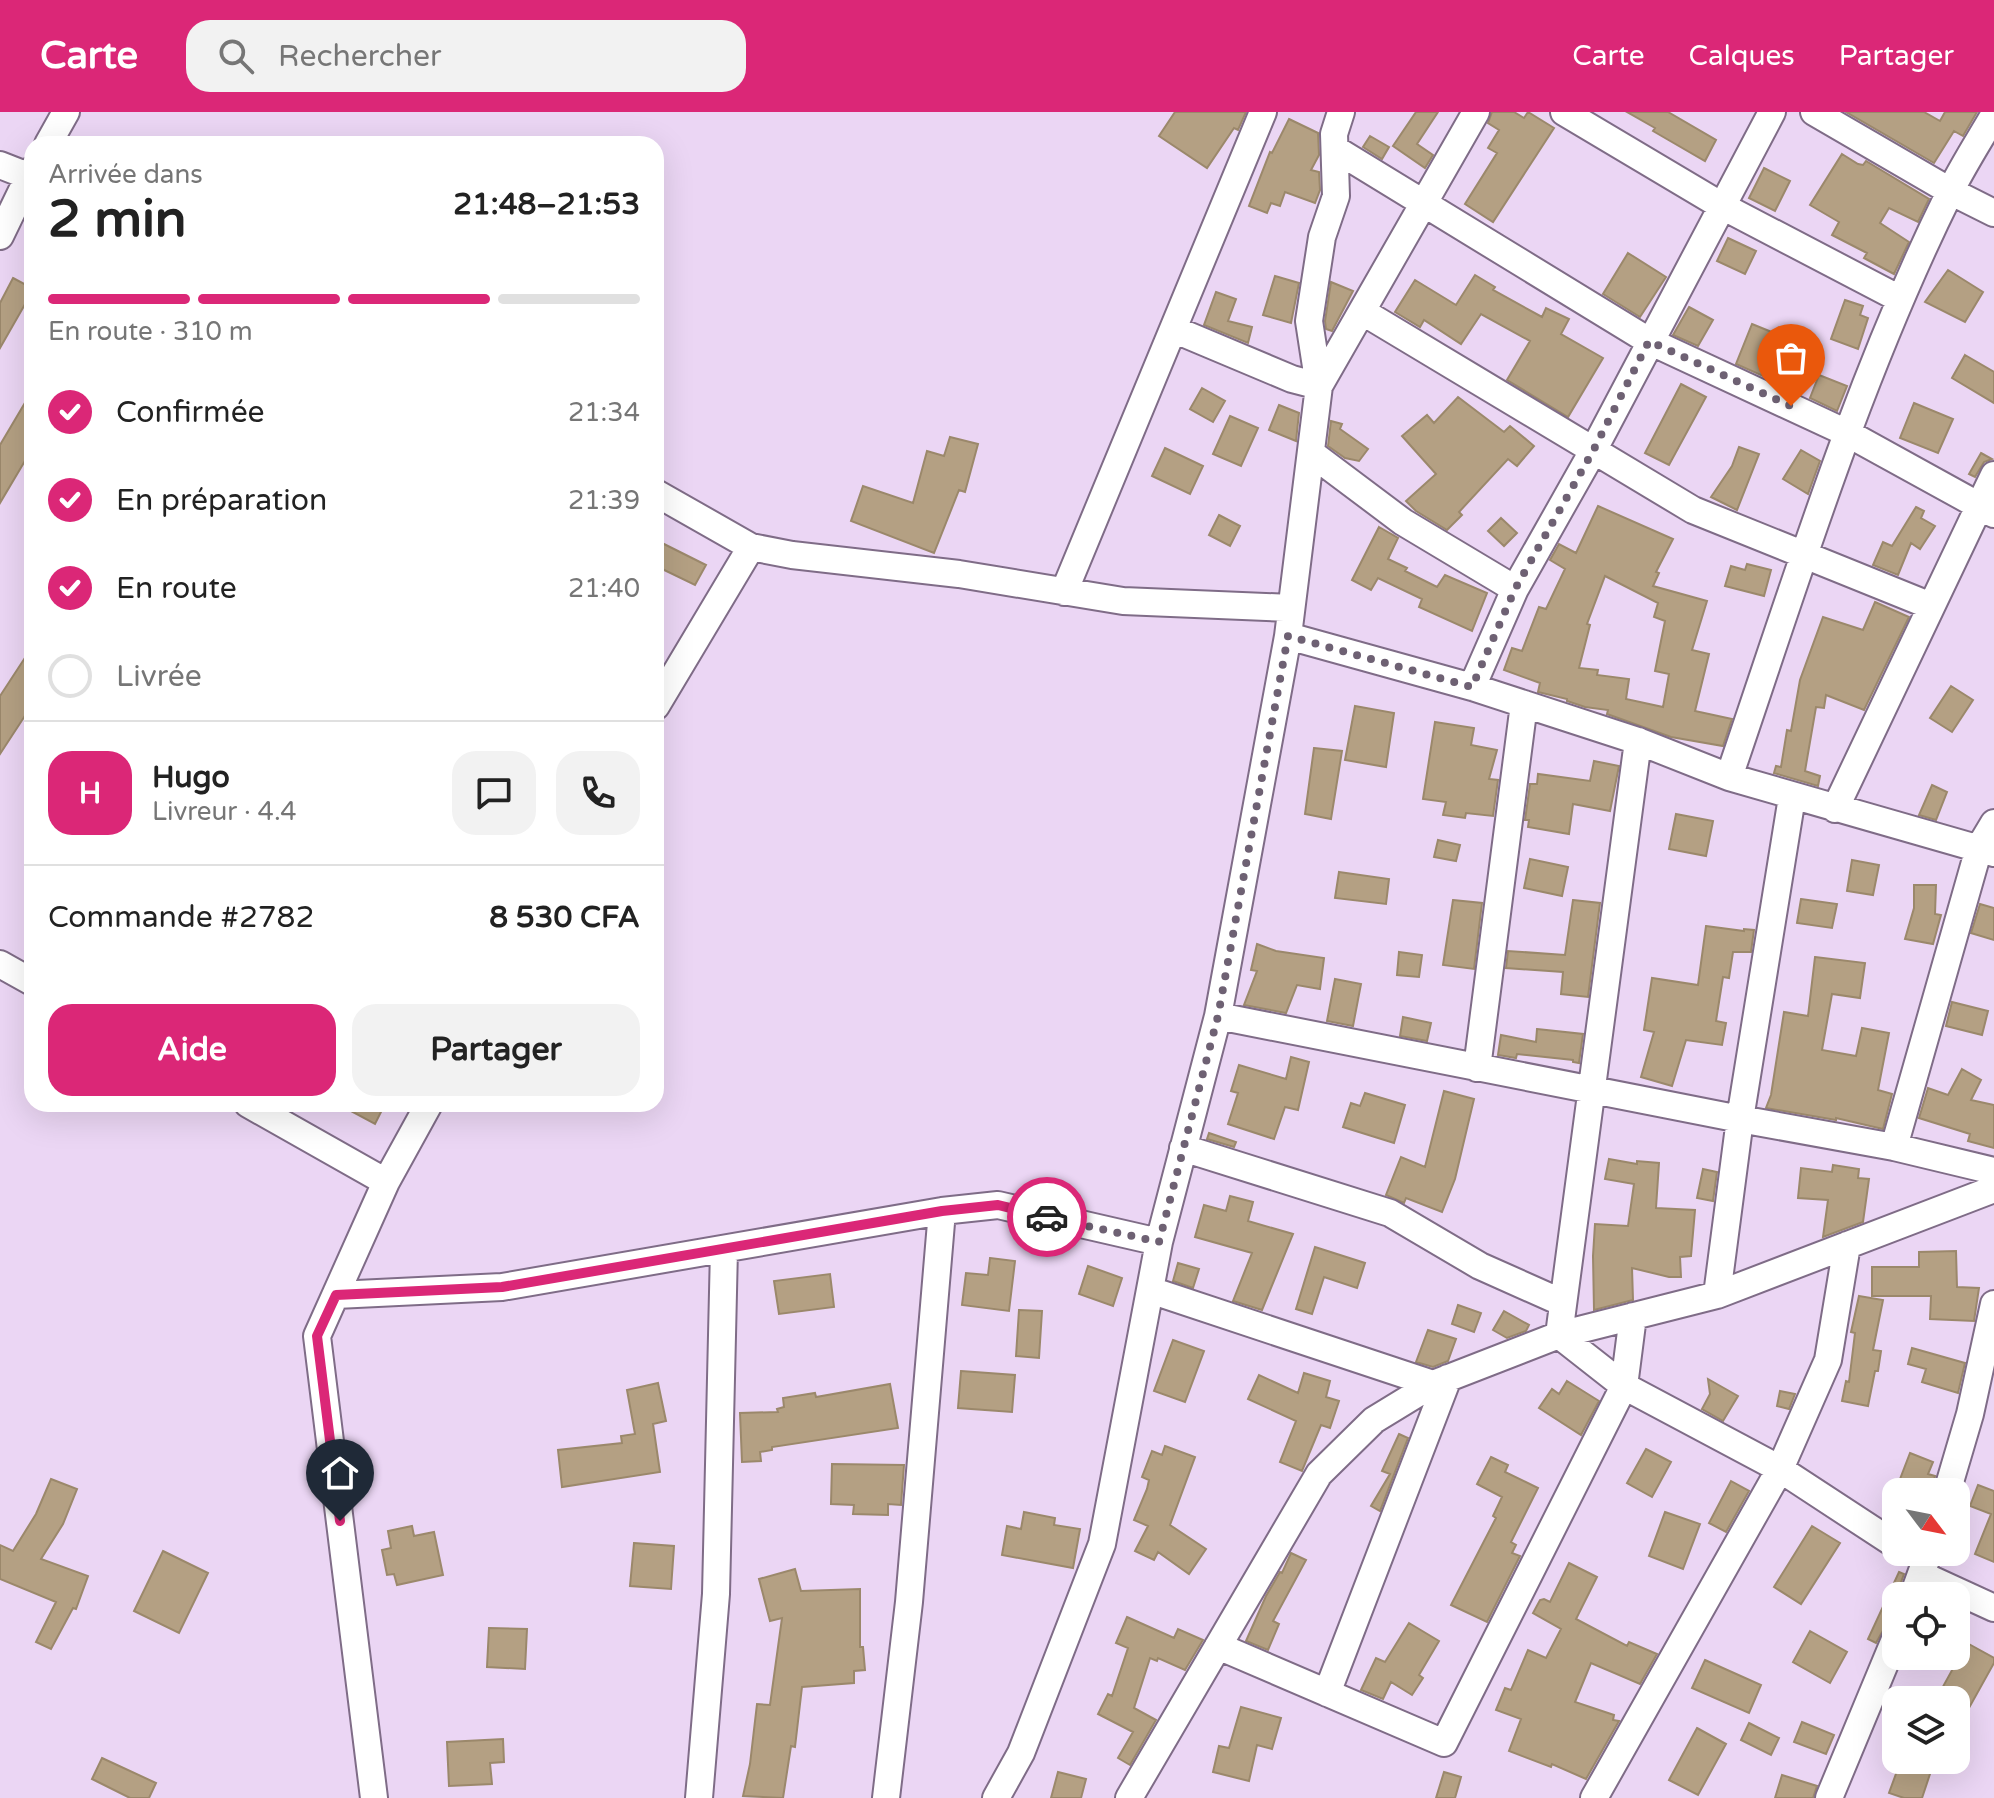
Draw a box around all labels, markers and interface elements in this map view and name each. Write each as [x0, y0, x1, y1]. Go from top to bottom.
search box [186, 20, 746, 92]
text: Carte [40, 33, 138, 79]
icon: search [214, 34, 258, 78]
text: Rechercher [278, 38, 441, 75]
text: Carte [1572, 39, 1645, 73]
text: Calques [1689, 39, 1795, 73]
text: Partager [1839, 39, 1954, 73]
text: Arrivée dans [48, 159, 203, 190]
text: 21:48–21:53 [453, 186, 640, 223]
text: 2 min [48, 188, 187, 251]
text: En route · 310 m [48, 316, 253, 347]
pin [1757, 324, 1825, 406]
icon: bag [1769, 336, 1813, 380]
icon: check [48, 390, 92, 434]
text: Confirmée [116, 394, 265, 431]
text: 21:34 [568, 397, 640, 428]
icon: check [48, 478, 92, 522]
text: En préparation [116, 482, 327, 519]
text: 21:39 [568, 485, 640, 516]
icon: check [48, 566, 92, 610]
text: En route [116, 570, 237, 607]
text: 21:40 [568, 573, 640, 604]
text: Livrée [116, 658, 202, 695]
button: chat [452, 751, 536, 835]
button: phone [556, 751, 640, 835]
text: Hugo [152, 759, 230, 796]
text: H [79, 775, 101, 812]
text: Livreur · 4.4 [152, 796, 296, 827]
text: Commande #2782 [48, 899, 314, 936]
text: 8 530 CFA [489, 899, 640, 936]
button: Aide [48, 1004, 336, 1096]
button: Partager [352, 1004, 640, 1096]
courier [1007, 1177, 1087, 1257]
icon: car [1025, 1195, 1069, 1239]
pin [306, 1439, 374, 1521]
icon: home [318, 1451, 362, 1495]
north arrow [1882, 1478, 1970, 1566]
map controls [1882, 1478, 1970, 1774]
button: locate [1882, 1582, 1970, 1670]
button: layers [1882, 1686, 1970, 1774]

